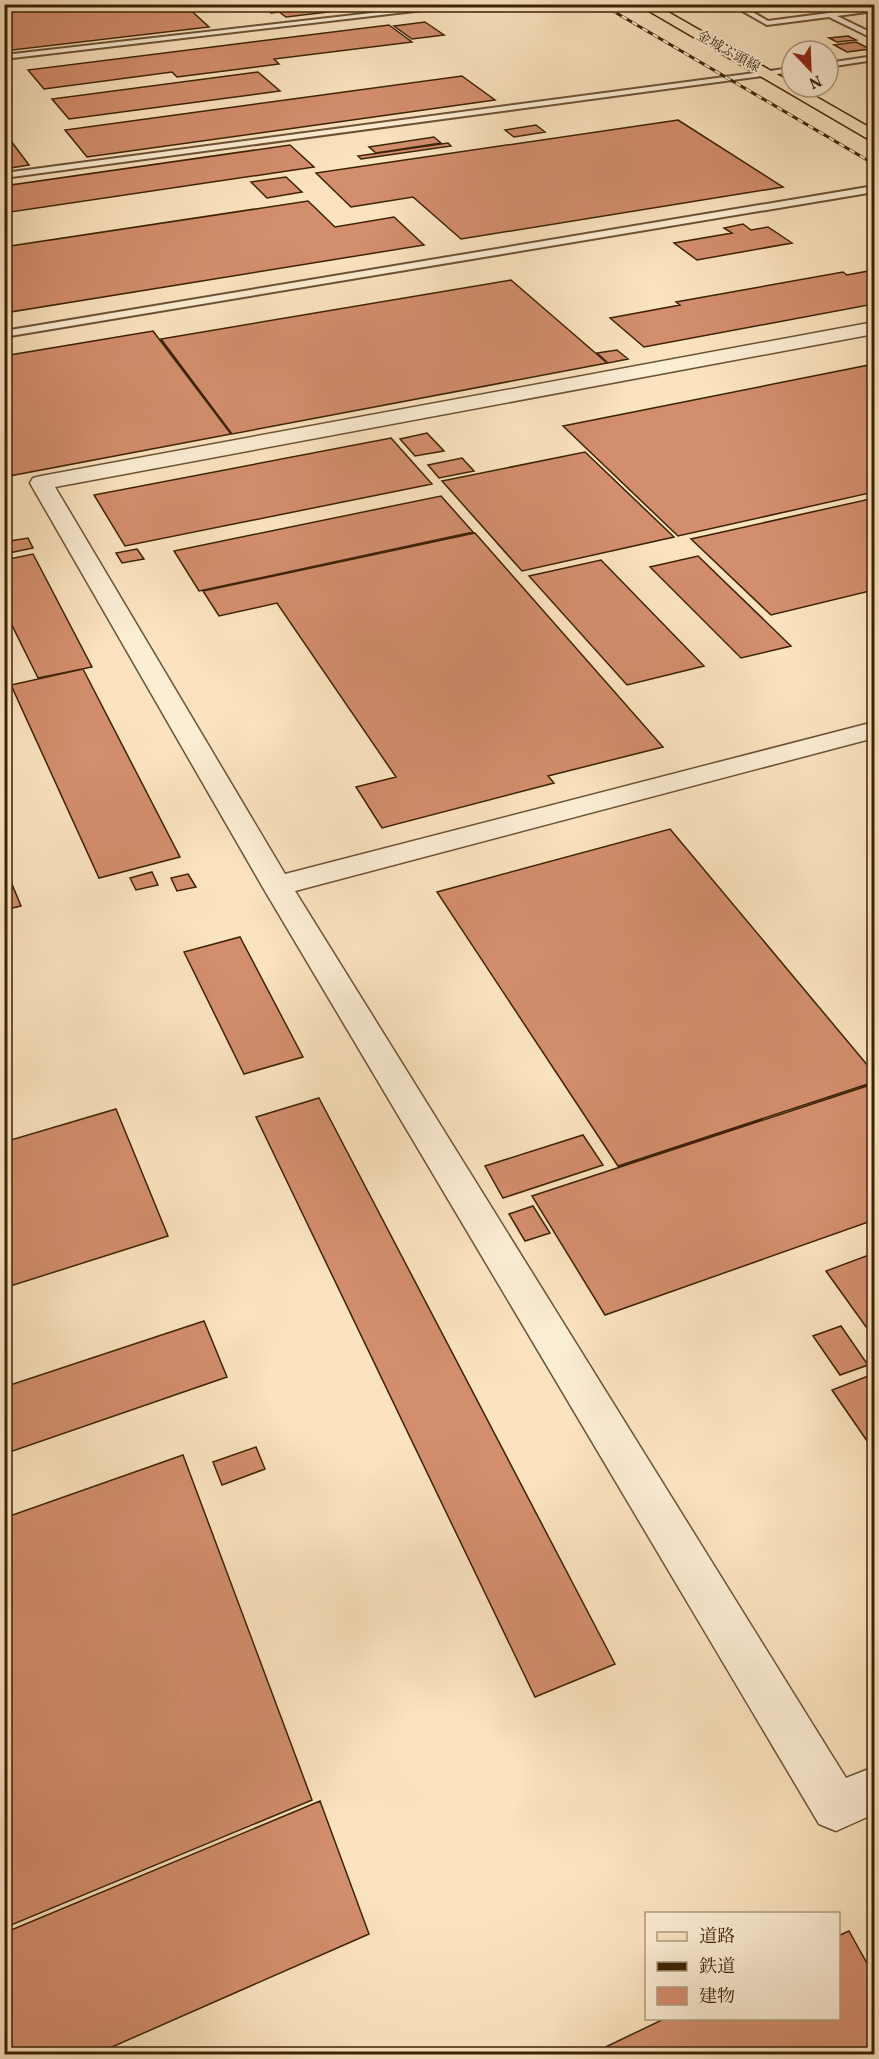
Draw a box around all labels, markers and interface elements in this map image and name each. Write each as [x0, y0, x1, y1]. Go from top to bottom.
street label: 金城ふ頭線 [693, 27, 763, 77]
north arrow [780, 39, 840, 99]
text: N [805, 69, 825, 94]
legend [645, 1912, 840, 2020]
text: 道路 [699, 1925, 735, 1950]
text: 鉄道 [699, 1955, 735, 1980]
text: 建物 [699, 1985, 735, 2010]

